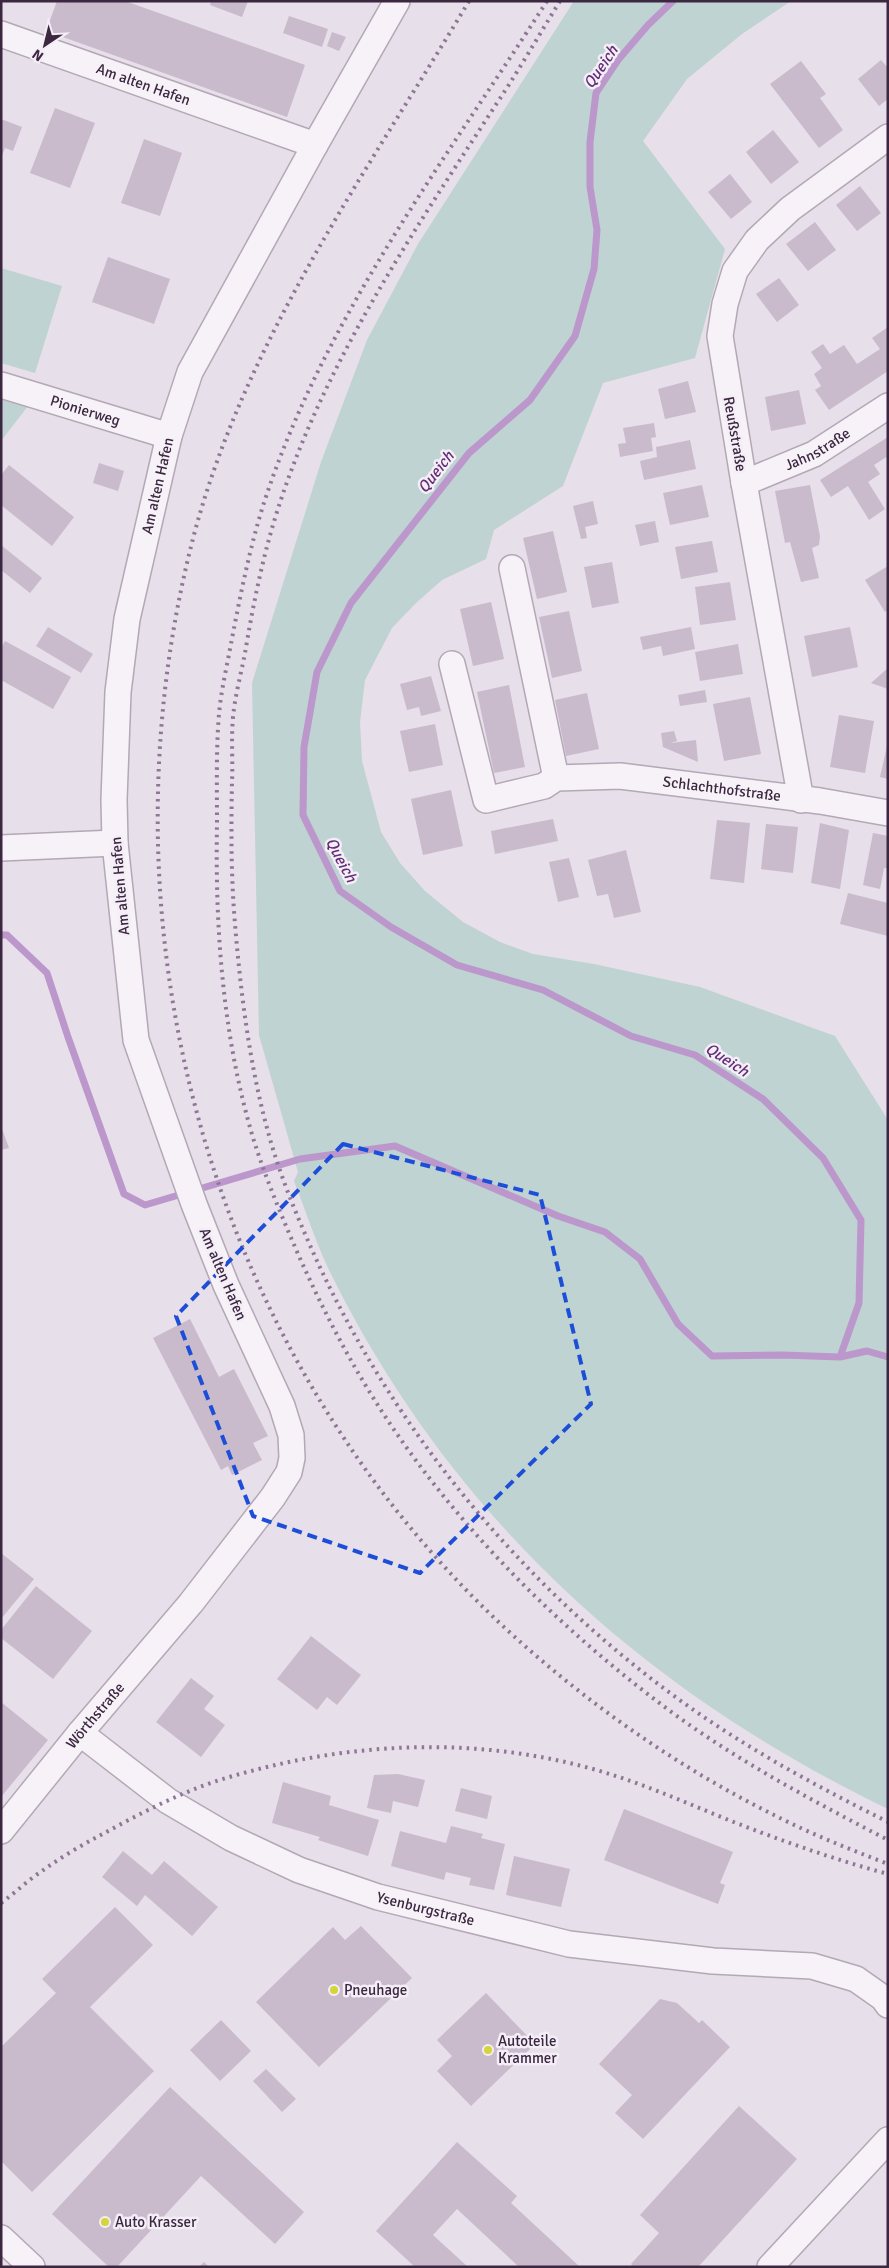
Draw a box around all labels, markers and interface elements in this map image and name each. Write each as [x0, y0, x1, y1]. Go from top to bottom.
north arrow [20, 20, 70, 70]
water label: Queich [579, 41, 623, 92]
text: N [29, 45, 47, 65]
street label: Am alten Hafen [94, 59, 193, 109]
street label: Pionierweg [48, 391, 122, 430]
street label: Reußstraße [720, 395, 750, 473]
street label: Jahnstraße [782, 424, 854, 474]
street label: Am alten Hafen [138, 436, 177, 536]
water label: Queich [413, 446, 459, 497]
street label: Schlachthofstraße [662, 772, 782, 805]
water label: Queich [321, 834, 362, 887]
street label: Am alten Hafen [107, 836, 133, 936]
water label: Queich [702, 1039, 754, 1082]
street label: Am alten Hafen [195, 1225, 251, 1323]
street label: Wörthstraße [62, 1679, 128, 1752]
street label: Ysenburgstraße [375, 1888, 476, 1929]
place label: Pneuhage [344, 1981, 407, 1999]
marker: Pneuhage [328, 1984, 340, 1996]
place label: Autoteile Krammer [498, 2032, 557, 2067]
marker: Autoteile Krammer [482, 2044, 494, 2056]
place label: Auto Krasser [115, 2213, 197, 2231]
marker: Auto Krasser [99, 2216, 111, 2228]

